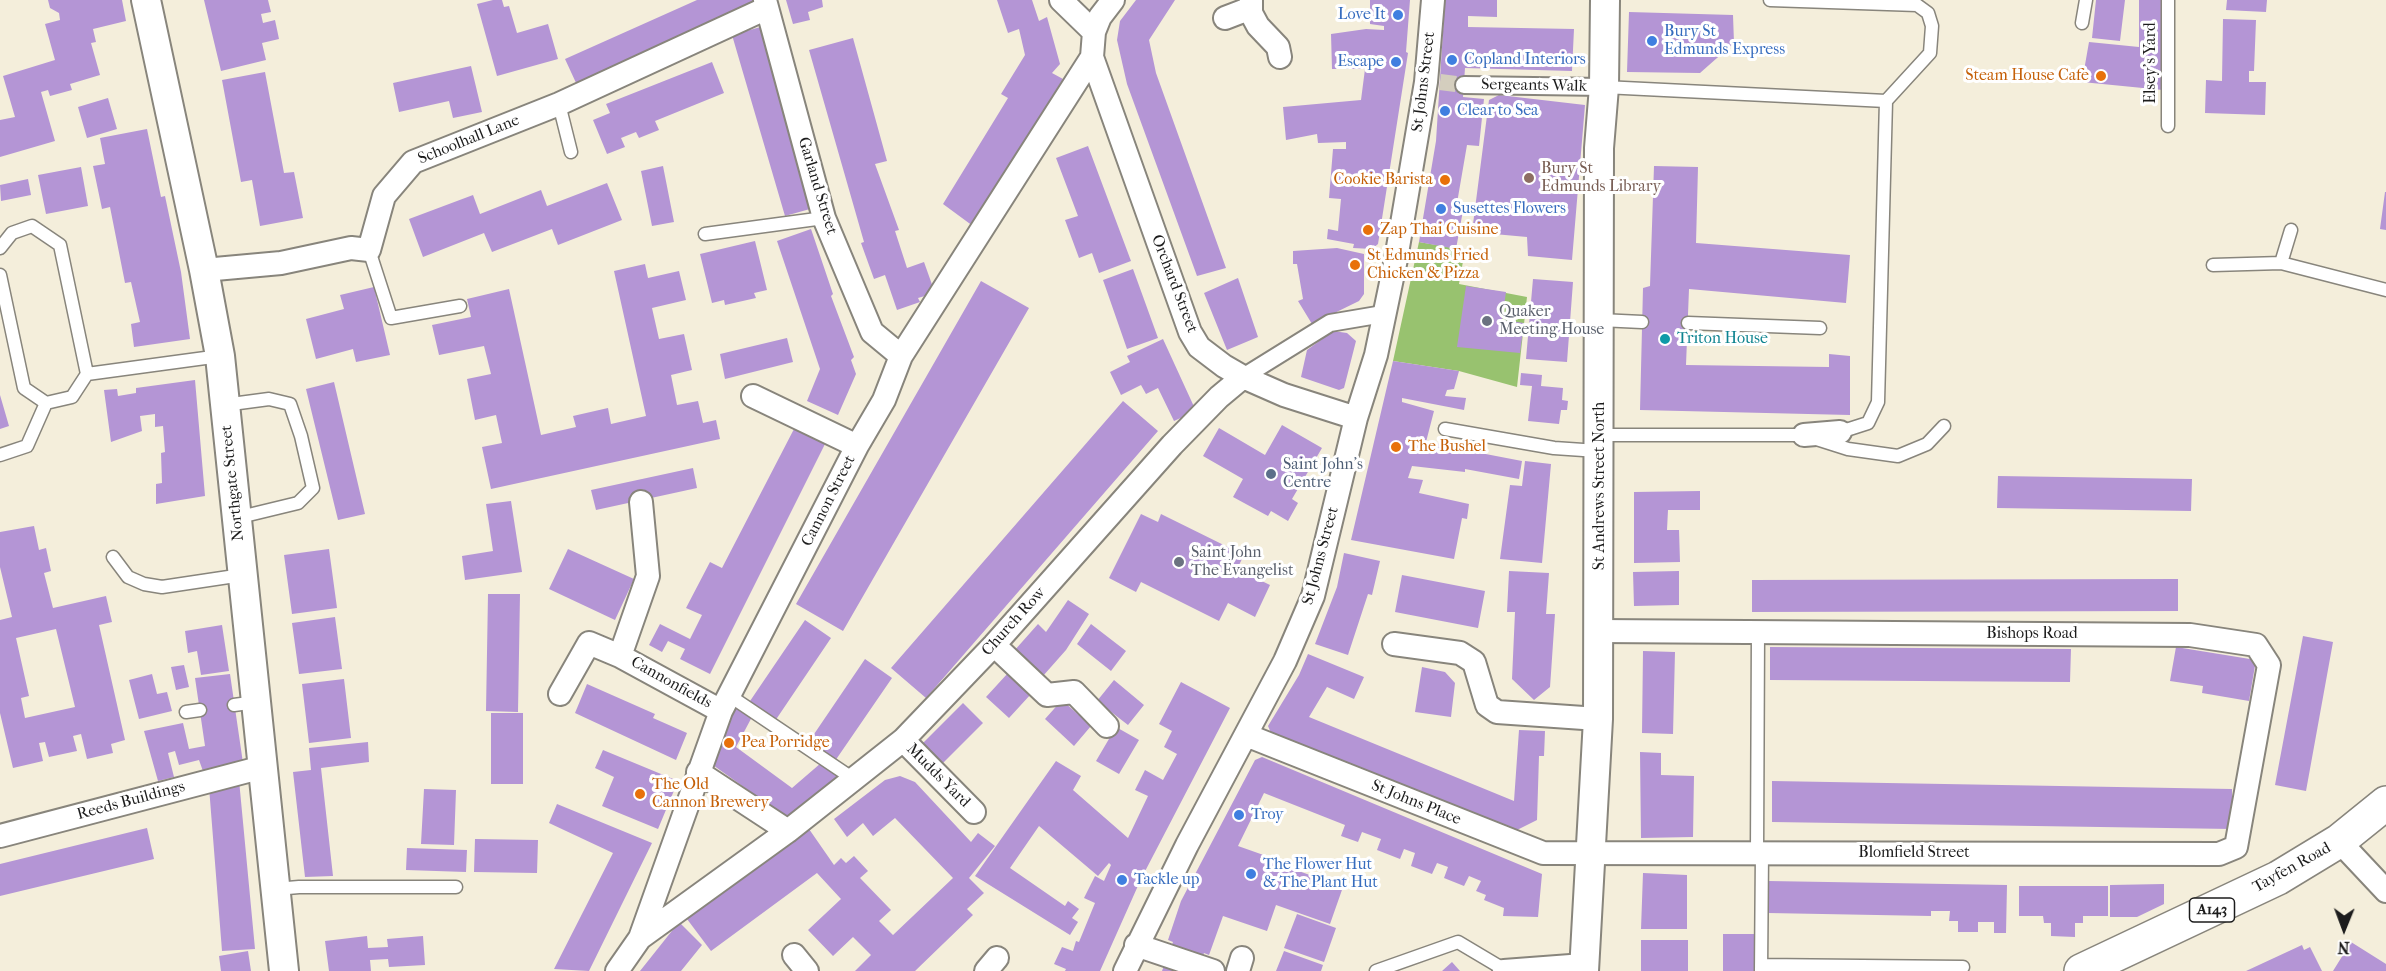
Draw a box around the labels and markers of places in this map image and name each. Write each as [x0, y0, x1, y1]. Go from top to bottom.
place label: Love It [1338, 5, 1386, 25]
marker: Love It [1391, 8, 1405, 22]
place label: Bury St Edmunds Express [1664, 22, 1785, 60]
marker: Bury St Edmunds Express [1645, 34, 1659, 48]
place label: Copland Interiors [1464, 50, 1586, 70]
place label: Escape [1337, 52, 1384, 72]
marker: Copland Interiors [1445, 53, 1459, 67]
marker: Escape [1389, 55, 1403, 69]
place label: Steam House Cafe [1965, 66, 2089, 86]
marker: Steam House Cafe [2094, 69, 2108, 83]
place label: Clear to Sea [1457, 101, 1538, 121]
marker: Clear to Sea [1438, 104, 1452, 118]
place label: Bury St Edmunds Library [1541, 159, 1661, 197]
place label: Cookie Barista [1334, 170, 1433, 190]
marker: Bury St Edmunds Library [1522, 171, 1536, 185]
marker: Cookie Barista [1438, 173, 1452, 187]
place label: Susettes Flowers [1453, 199, 1566, 219]
marker: Susettes Flowers [1434, 202, 1448, 216]
place label: Zap Thai Cuisine [1380, 220, 1498, 240]
marker: Zap Thai Cuisine [1361, 223, 1375, 237]
place label: St Edmunds Fried Chicken & Pizza [1367, 246, 1489, 284]
marker: St Edmunds Fried Chicken & Pizza [1348, 258, 1362, 272]
place label: Quaker Meeting House [1499, 302, 1604, 340]
marker: Quaker Meeting House [1480, 314, 1494, 328]
place label: Triton House [1677, 329, 1768, 349]
marker: Triton House [1658, 332, 1672, 346]
place label: The Bushel [1408, 437, 1486, 457]
marker: The Bushel [1389, 440, 1403, 454]
place label: Saint John's Centre [1283, 455, 1363, 493]
marker: Saint John's Centre [1264, 467, 1278, 481]
place label: Saint John The Evangelist [1191, 543, 1294, 581]
marker: Saint John The Evangelist [1172, 555, 1186, 569]
place label: Pea Porridge [741, 733, 830, 753]
marker: Pea Porridge [722, 736, 736, 750]
place label: The Old Cannon Brewery [652, 775, 769, 813]
marker: The Old Cannon Brewery [633, 787, 647, 801]
place label: Troy [1251, 805, 1284, 825]
marker: Troy [1232, 808, 1246, 822]
place label: The Flower Hut & The Plant Hut [1263, 855, 1378, 893]
marker: The Flower Hut & The Plant Hut [1244, 867, 1258, 881]
place label: Tackle up [1134, 870, 1199, 890]
marker: Tackle up [1115, 873, 1129, 887]

